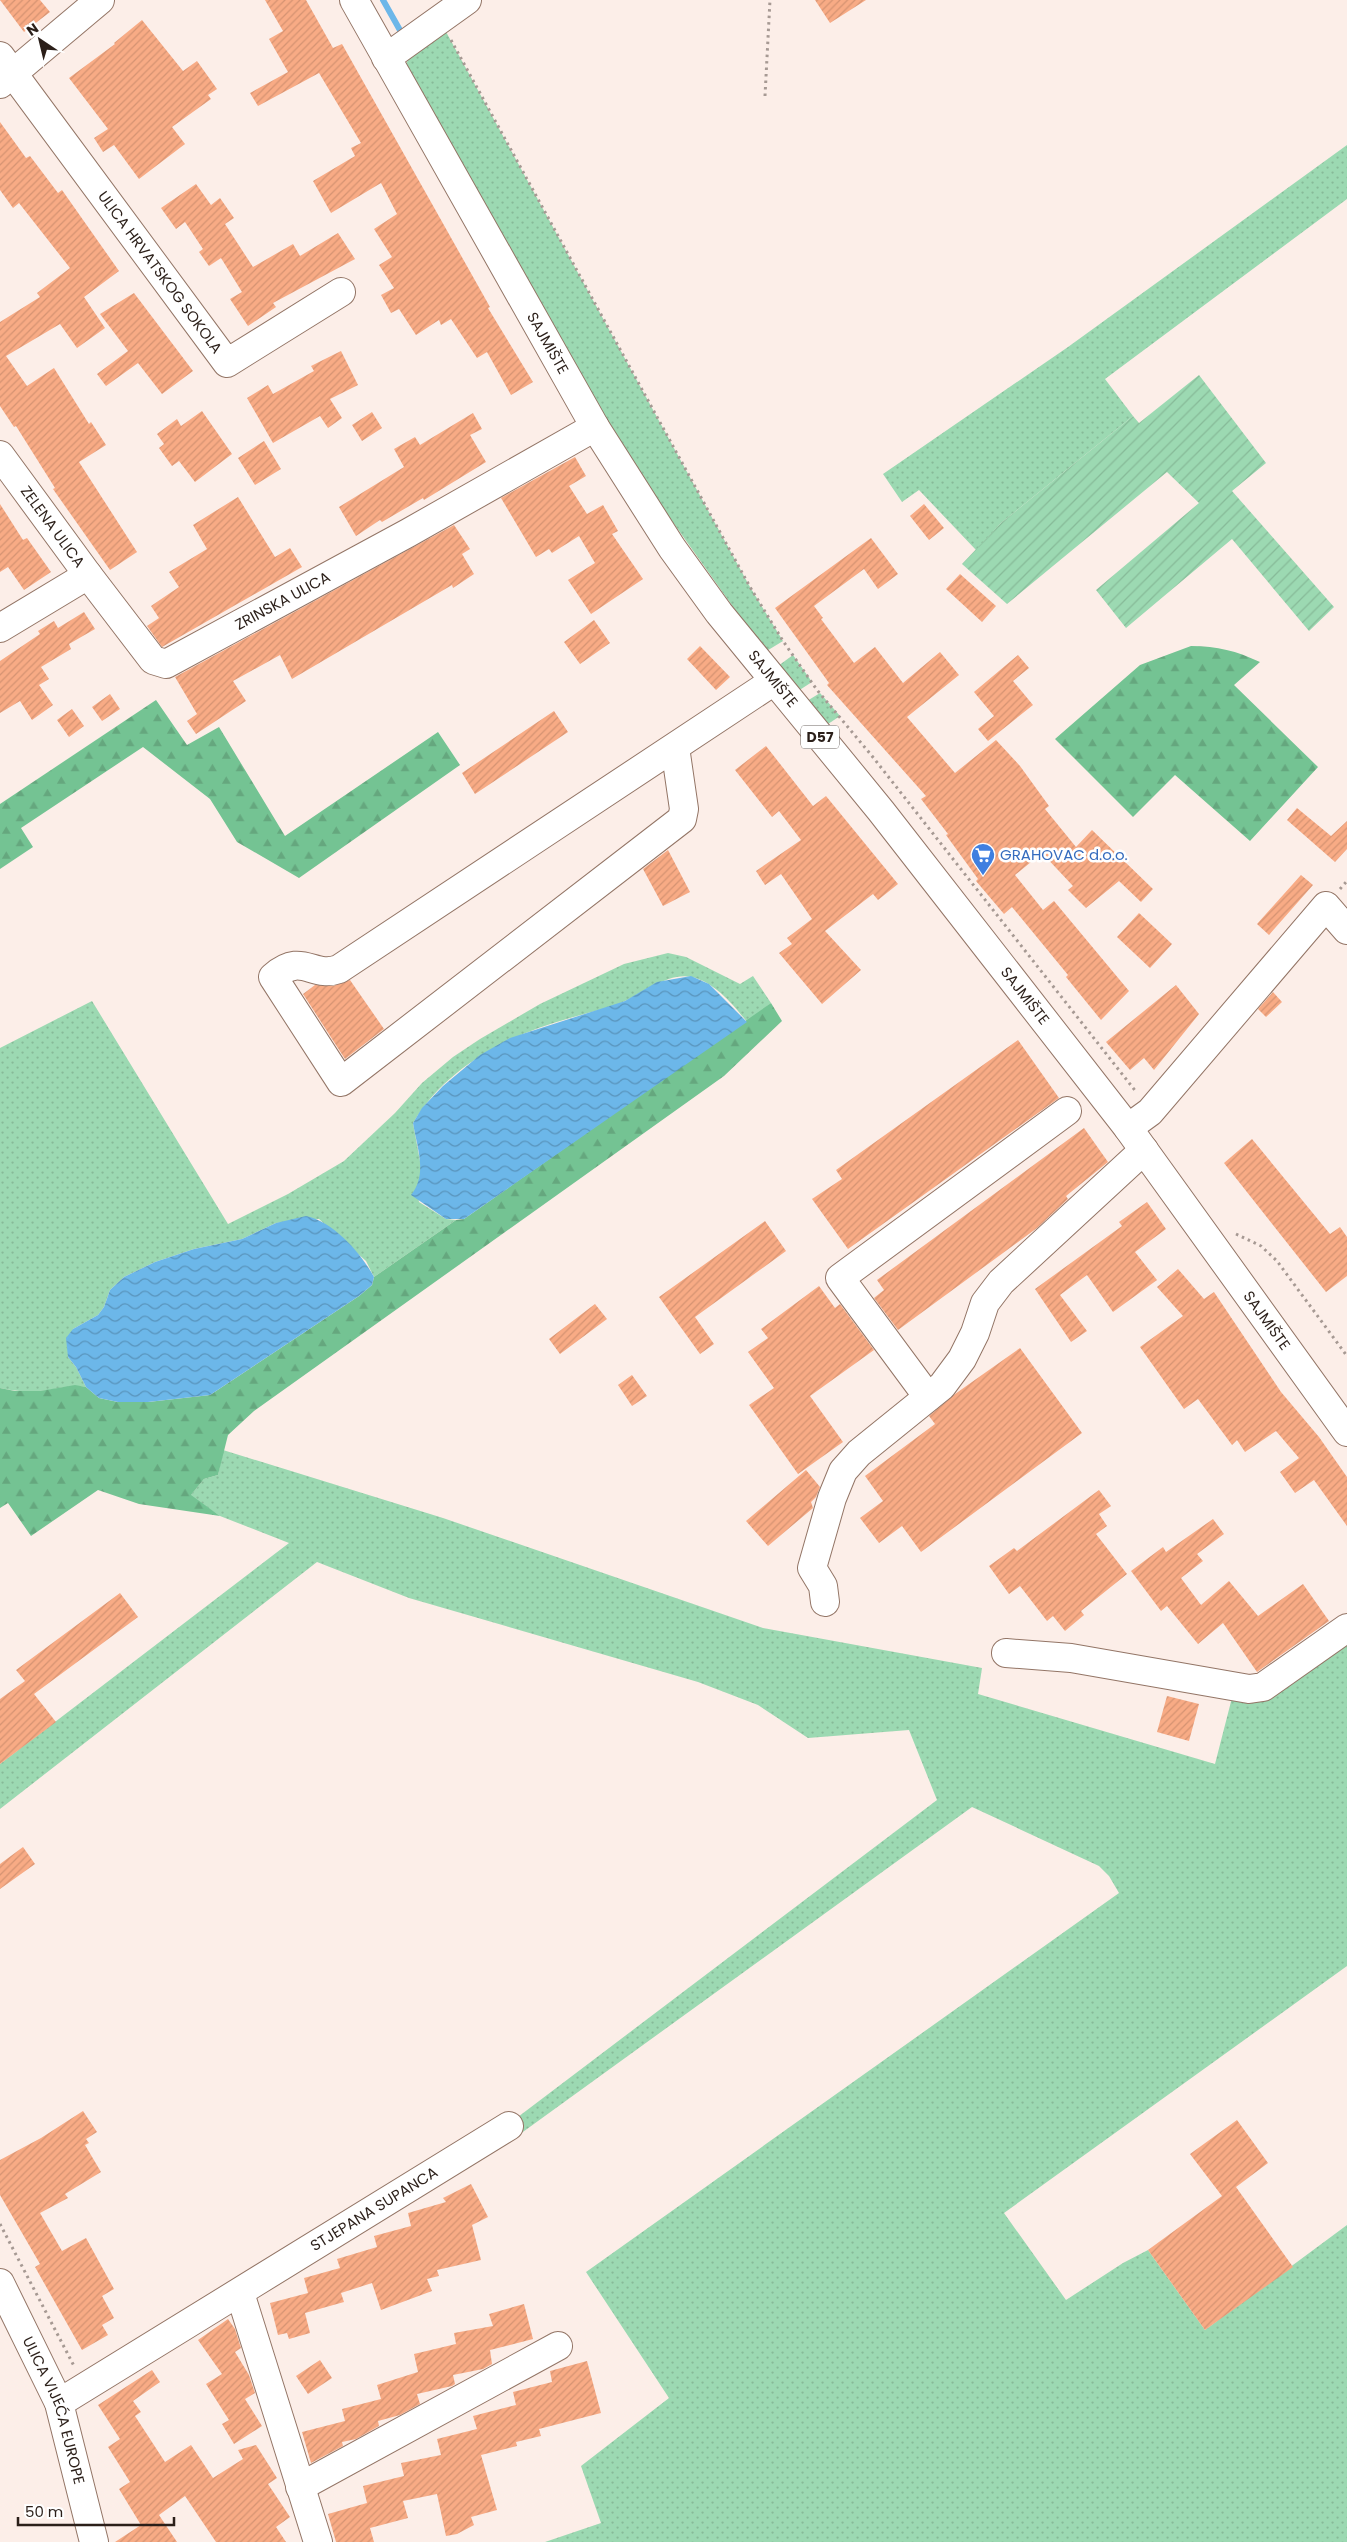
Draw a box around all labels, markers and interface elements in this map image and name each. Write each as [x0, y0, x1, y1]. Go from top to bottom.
north arrow [15, 15, 65, 65]
text: N [22, 18, 43, 41]
street label: ULICA HRVATSKOG SOKOLA [93, 186, 227, 358]
street label: SAJMIŠTE [522, 308, 574, 378]
street label: ZELENA ULICA [16, 481, 90, 572]
street label: ZRINSKA ULICA [231, 566, 334, 635]
street label: SAJMIŠTE [744, 645, 803, 712]
road number: D57 [801, 726, 839, 749]
supermarket icon: GRAHOVAC d.o.o. [970, 842, 996, 876]
place label: GRAHOVAC d.o.o. [1000, 844, 1128, 865]
street label: SAJMIŠTE [996, 962, 1055, 1029]
street label: SAJMIŠTE [1239, 1287, 1296, 1354]
street label: STJEPANA SUPANCA [306, 2161, 442, 2256]
street label: ULICA VIJEĆA EUROPE [18, 2333, 90, 2486]
scale bar [18, 2494, 174, 2526]
text: 50 m [25, 2501, 63, 2522]

